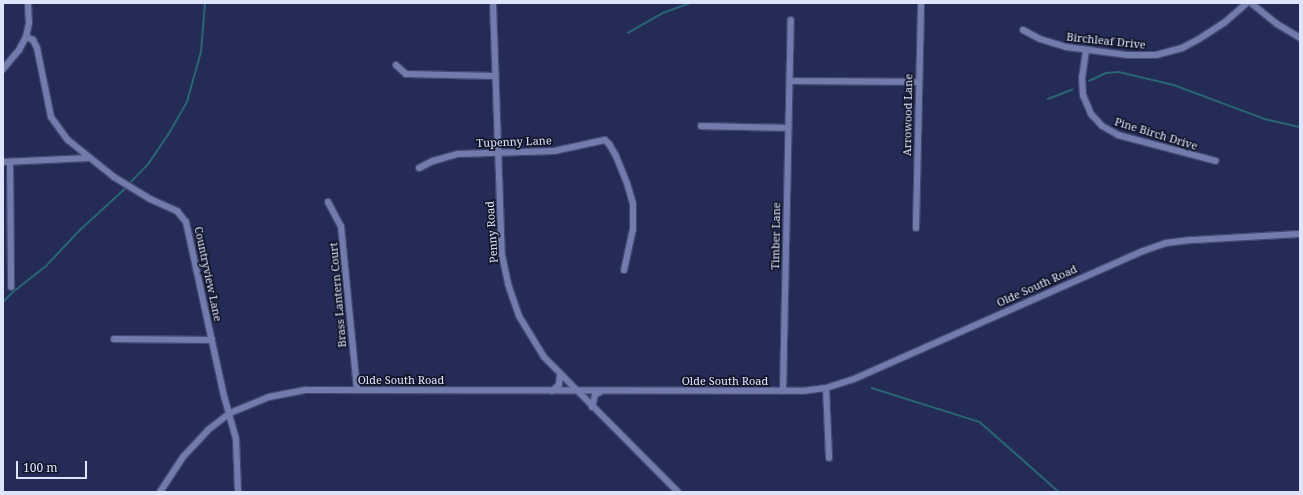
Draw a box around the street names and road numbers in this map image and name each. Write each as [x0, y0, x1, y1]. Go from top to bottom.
street label: Birchleaf Drive [1066, 30, 1146, 52]
street label: Arrowood Lane [901, 74, 915, 156]
street label: Pine Birch Drive [1113, 115, 1199, 153]
street label: Tupenny Lane [476, 134, 552, 150]
street label: Penny Road [483, 201, 501, 263]
street label: Timber Lane [769, 202, 783, 270]
street label: Countryview Lane [192, 225, 224, 323]
street label: Brass Lantern Court [327, 242, 349, 348]
street label: Olde South Road [995, 262, 1079, 310]
street label: Olde South Road [358, 373, 444, 387]
street label: Olde South Road [682, 374, 768, 388]

